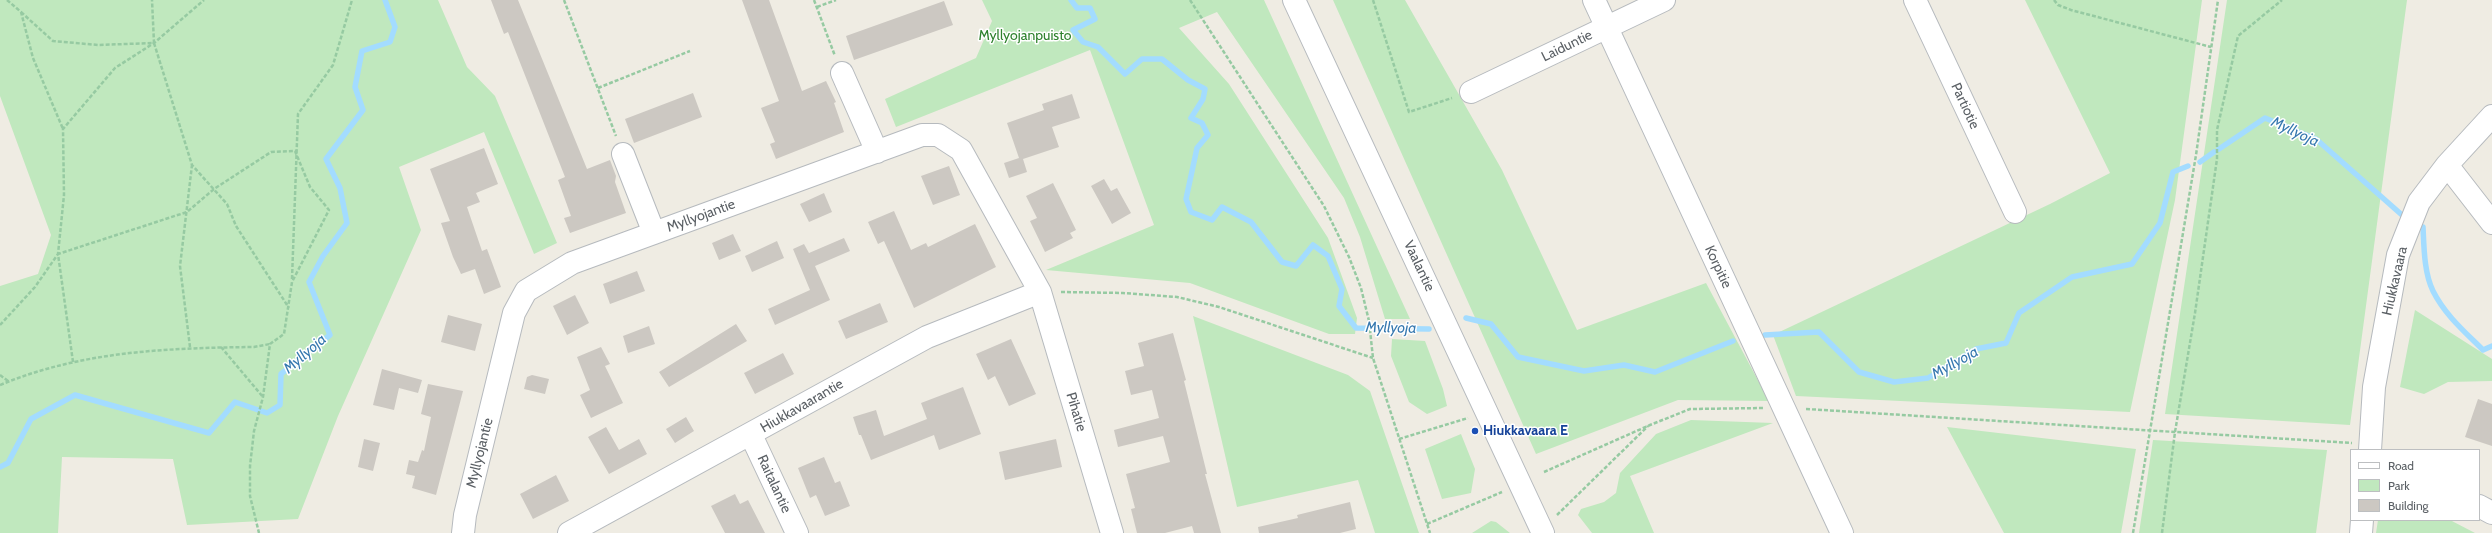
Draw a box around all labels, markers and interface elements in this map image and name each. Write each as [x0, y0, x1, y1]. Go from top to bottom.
street label: Laiduntie [1539, 27, 1595, 65]
park label: Myllyojanpuisto [978, 28, 1072, 44]
street label: Partiotie [1947, 80, 1983, 132]
water label: Myllyoja [2268, 113, 2322, 151]
street label: Myllyojantie [665, 196, 737, 236]
street label: Vaalantie [1400, 238, 1438, 294]
street label: Korpitie [1701, 243, 1735, 291]
street label: Hiukkavaara [2379, 245, 2411, 317]
water label: Myllyoja [1366, 319, 1416, 337]
water label: Myllyoja [280, 331, 330, 377]
water label: Myllyoja [1928, 343, 1982, 383]
street label: Hiukkavaarantie [758, 376, 846, 436]
street label: Pihatie [1062, 390, 1090, 434]
street label: Myllyojantie [463, 416, 497, 490]
place label: Hiukkavaara E [1483, 423, 1568, 439]
marker: Hiukkavaara E [1470, 426, 1480, 436]
legend [2350, 449, 2480, 521]
street label: Raitalantie [753, 452, 795, 516]
text: Road [2388, 458, 2414, 473]
text: Park [2388, 478, 2410, 493]
text: Building [2388, 498, 2429, 513]

